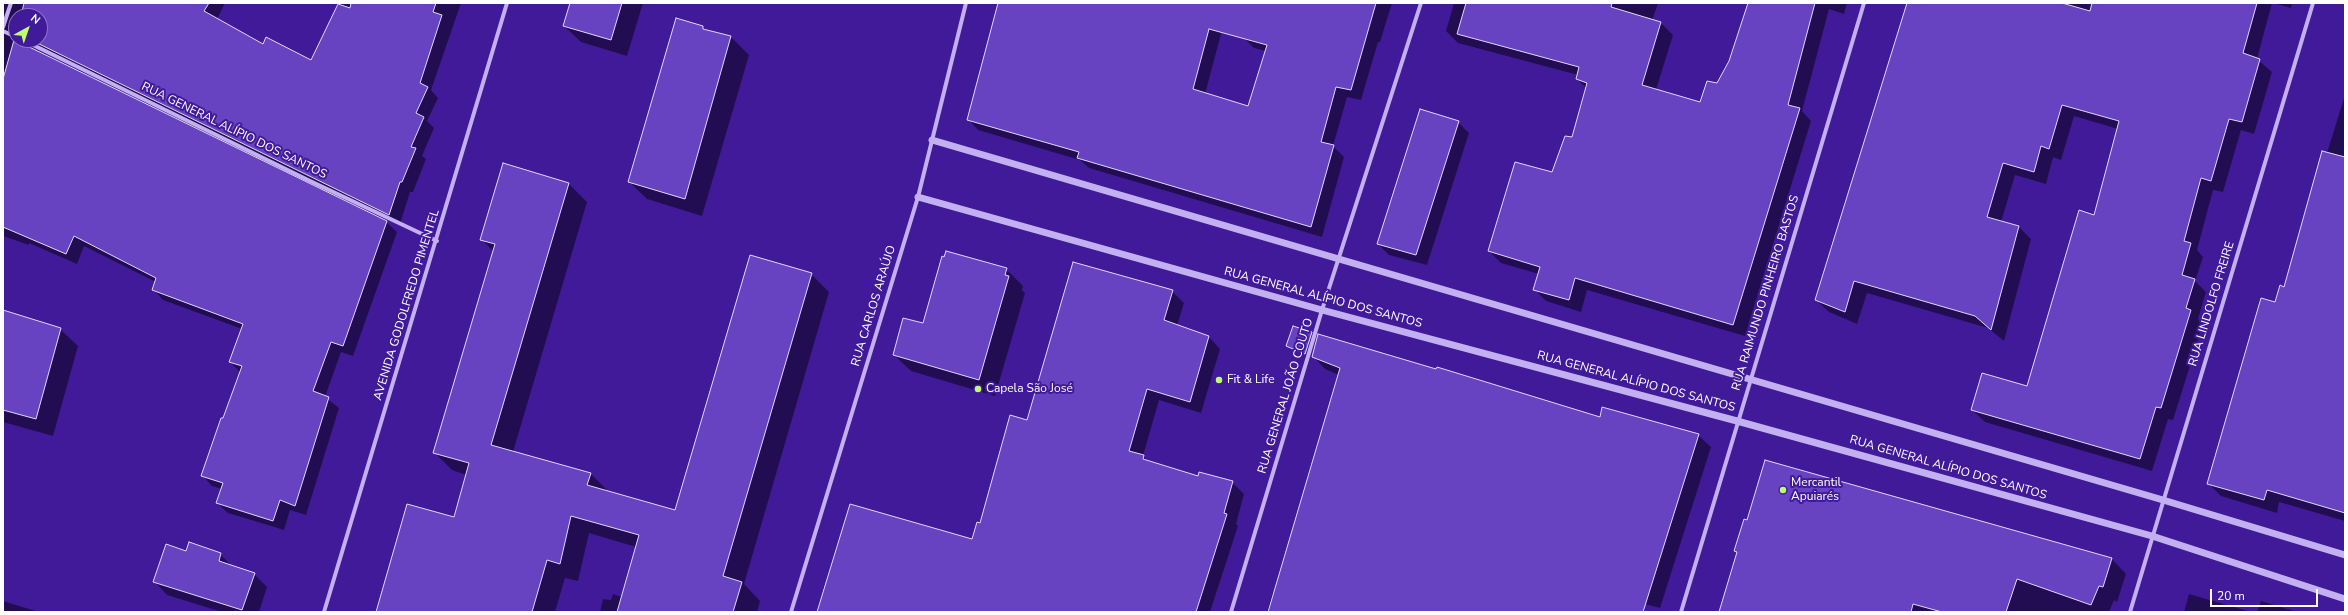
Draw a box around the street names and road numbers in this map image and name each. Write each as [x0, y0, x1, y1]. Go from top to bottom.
street label: RUA GENERAL ALÍPIO DOS SANTOS [139, 80, 329, 182]
street label: RUA RAIMUNDO PINHEIRO BASTOS [1729, 194, 1803, 392]
street label: AVENIDA GODOLFREDO PIMENTEL [371, 208, 443, 402]
street label: RUA LINDOLFO FREIRE [2186, 240, 2238, 368]
street label: RUA CARLOS ARAÚJO [849, 244, 899, 368]
street label: RUA GENERAL ALÍPIO DOS SANTOS [1222, 265, 1424, 331]
street label: RUA GENERAL JOÃO COUTO [1255, 317, 1317, 475]
street label: RUA GENERAL ALÍPIO DOS SANTOS [1535, 349, 1737, 415]
street label: RUA GENERAL ALÍPIO DOS SANTOS [1848, 433, 2048, 503]

